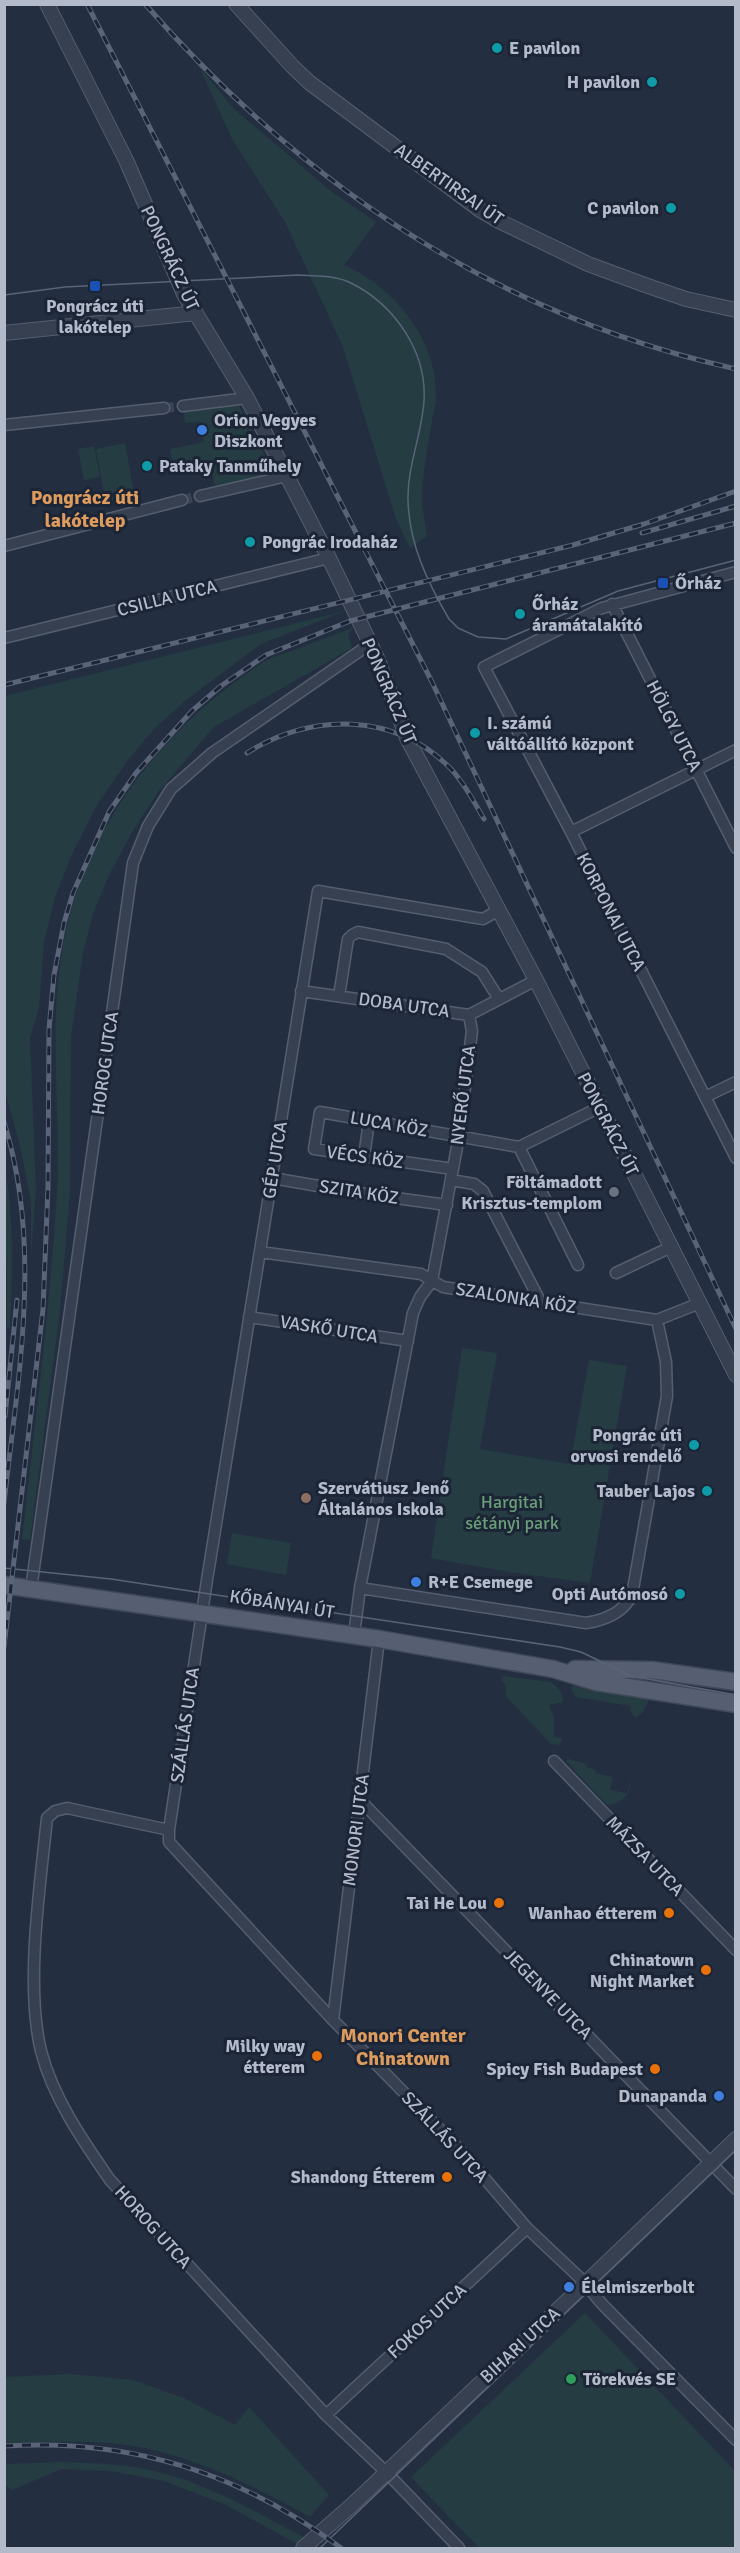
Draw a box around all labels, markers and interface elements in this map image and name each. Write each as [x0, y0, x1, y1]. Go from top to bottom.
place label: E pavilon [509, 37, 580, 59]
marker: E pavilon [490, 41, 504, 55]
place label: H pavilon [567, 71, 640, 93]
marker: H pavilon [645, 75, 659, 89]
street label: ALBERTIRSAI ÚT [390, 138, 508, 230]
place label: C pavilon [587, 197, 659, 219]
marker: C pavilon [664, 201, 678, 215]
street label: PONGRÁCZ ÚT [136, 202, 204, 314]
marker: Pongrácz úti lakótelep [88, 279, 102, 293]
place label: Pongrácz úti lakótelep [46, 295, 144, 338]
place label: Orion Vegyes Diszkont [214, 409, 316, 452]
marker: Orion Vegyes Diszkont [195, 423, 209, 437]
place label: Pataky Tanműhely [159, 455, 301, 477]
marker: Pataky Tanműhely [140, 459, 154, 473]
district label: Pongrácz úti lakótelep [31, 485, 139, 533]
place label: Pongrác Irodaház [262, 531, 398, 553]
marker: Pongrác Irodaház [243, 535, 257, 549]
place label: Őrház [675, 572, 721, 594]
street label: CSILLA UTCA [115, 575, 219, 621]
marker: Őrház [656, 576, 670, 590]
place label: Őrház áramátalakító [532, 593, 643, 636]
marker: Őrház áramátalakító [513, 607, 527, 621]
street label: PONGRÁCZ ÚT [357, 635, 421, 748]
street label: HÖLGY UTCA [642, 677, 706, 775]
place label: I. számú váltóállító központ [486, 712, 634, 755]
marker: I. számú váltóállító központ [468, 726, 482, 740]
street label: KORPONAI UTCA [572, 849, 650, 975]
street label: DOBA UTCA [357, 988, 451, 1022]
street label: HOROG UTCA [87, 1010, 123, 1116]
street label: NYERŐ UTCA [446, 1044, 480, 1146]
street label: PONGRÁCZ ÚT [572, 1069, 644, 1180]
street label: LUCA KÖZ [348, 1106, 430, 1142]
street label: GÉP UTCA [258, 1120, 292, 1200]
street label: VÉCS KÖZ [325, 1141, 405, 1173]
place label: Föltámadott Krisztus-templom [461, 1171, 602, 1214]
street label: SZITA KÖZ [318, 1175, 400, 1209]
marker: Föltámadott Krisztus-templom [607, 1185, 621, 1199]
street label: SZALONKA KÖZ [454, 1278, 578, 1318]
street label: VASKŐ UTCA [278, 1310, 380, 1348]
place label: Pongrác úti orvosi rendelő [570, 1424, 682, 1467]
marker: Pongrác úti orvosi rendelő [687, 1438, 701, 1452]
place label: Szervátiusz Jenő Általános Iskola [318, 1477, 449, 1520]
place label: Tauber Lajos [597, 1480, 695, 1502]
marker: Tauber Lajos [700, 1484, 714, 1498]
marker: Szervátiusz Jenő Általános Iskola [299, 1491, 313, 1505]
park label: Hargitai sétányi park [465, 1491, 559, 1534]
place label: R+E Csemege [428, 1571, 533, 1593]
marker: R+E Csemege [409, 1575, 423, 1589]
place label: Opti Autómosó [552, 1583, 668, 1605]
street label: KŐBÁNYAI ÚT [228, 1585, 336, 1623]
marker: Opti Autómosó [673, 1587, 687, 1601]
street label: SZÁLLÁS UTCA [166, 1666, 204, 1784]
street label: MONORI UTCA [338, 1773, 374, 1887]
street label: MÁZSA UTCA [601, 1811, 689, 1901]
place label: Tai He Lou [407, 1892, 487, 1914]
marker: Tai He Lou [492, 1896, 506, 1910]
place label: Wanhao étterem [528, 1902, 657, 1924]
marker: Wanhao étterem [662, 1906, 676, 1920]
street label: JEGENYE UTCA [499, 1944, 597, 2044]
place label: Chinatown Night Market [590, 1949, 694, 1992]
marker: Chinatown Night Market [699, 1963, 713, 1977]
district label: Monori Center Chinatown [340, 2023, 466, 2071]
place label: Milky way étterem [225, 2035, 305, 2078]
marker: Milky way étterem [310, 2049, 324, 2063]
place label: Spicy Fish Budapest [487, 2058, 643, 2080]
marker: Spicy Fish Budapest [648, 2062, 662, 2076]
place label: Dunapanda [618, 2085, 707, 2107]
street label: SZÁLLÁS UTCA [397, 2087, 493, 2187]
marker: Dunapanda [712, 2089, 726, 2103]
place label: Shandong Étterem [291, 2166, 435, 2188]
marker: Shandong Étterem [440, 2170, 454, 2184]
street label: HOROG UTCA [110, 2181, 196, 2273]
place label: Élelmiszerbolt [581, 2276, 695, 2298]
street label: FOKOS UTCA [383, 2279, 471, 2363]
marker: Élelmiszerbolt [562, 2280, 576, 2294]
street label: BIHARI UTCA [475, 2302, 565, 2388]
place label: Törekvés SE [583, 2368, 676, 2390]
marker: Törekvés SE [564, 2372, 578, 2386]

